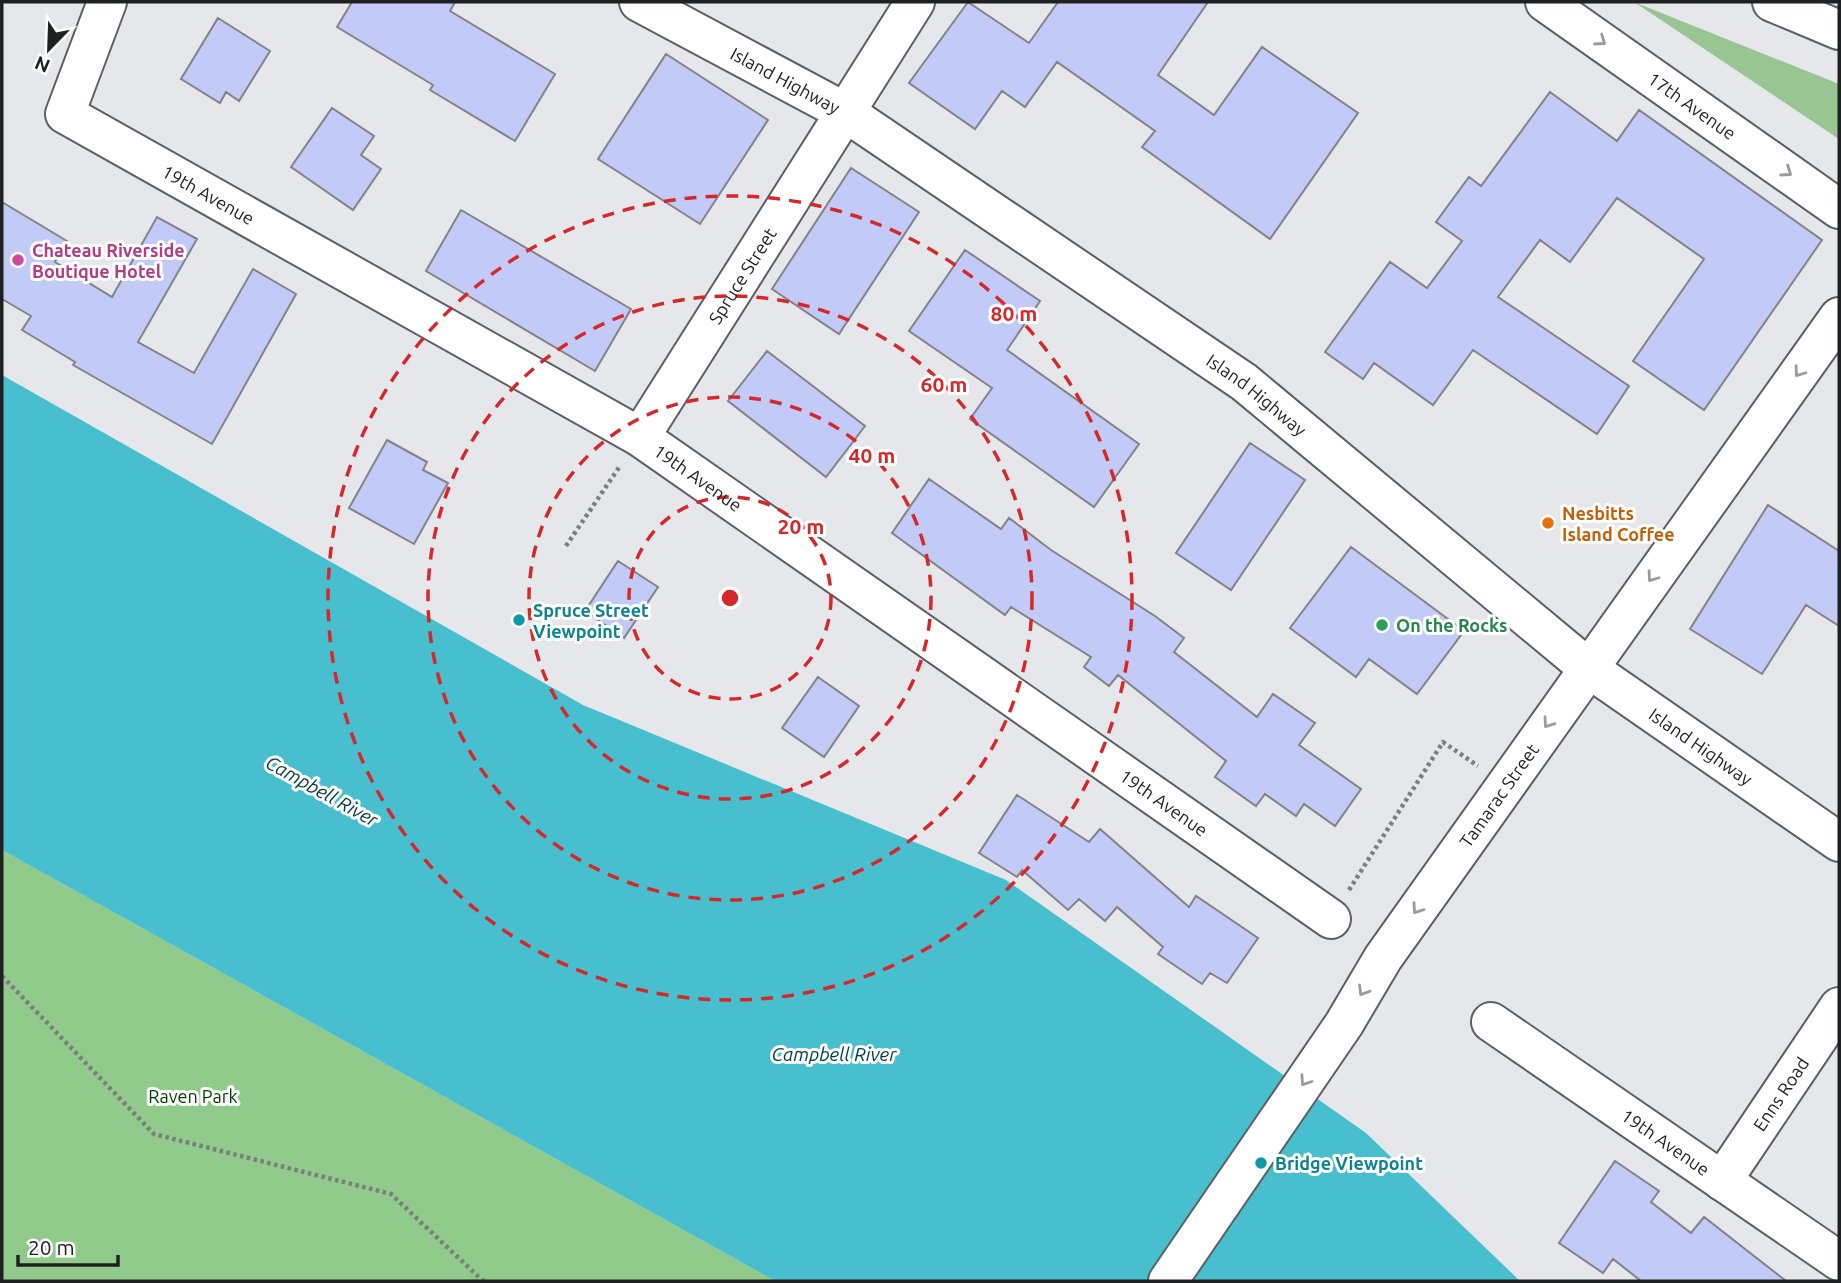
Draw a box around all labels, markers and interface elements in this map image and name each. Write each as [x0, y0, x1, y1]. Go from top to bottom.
north arrow [14, 14, 84, 84]
one-way arrow [1593, 33, 1606, 45]
street label: Island Highway [727, 43, 844, 118]
text: N [32, 52, 53, 78]
street label: 17th Avenue [1645, 68, 1740, 143]
street label: 19th Avenue [159, 161, 258, 228]
one-way arrow [1779, 164, 1792, 176]
street label: Spruce Street [704, 224, 780, 327]
place label: Chateau Riverside Boutique Hotel [32, 240, 185, 281]
marker: Chateau Riverside Boutique Hotel [10, 252, 26, 268]
text: 80 m [991, 301, 1037, 325]
street label: Island Highway [1203, 350, 1311, 440]
one-way arrow [1795, 364, 1808, 377]
text: 60 m [921, 372, 967, 396]
street label: 19th Avenue [650, 440, 746, 515]
text: 40 m [849, 443, 895, 467]
place label: Nesbitts Island Coffee [1562, 503, 1675, 544]
text: 20 m [778, 514, 824, 538]
marker: Nesbitts Island Coffee [1540, 515, 1556, 531]
one-way arrow [1648, 569, 1660, 582]
centre of rings [718, 586, 742, 610]
place label: Spruce Street Viewpoint [533, 600, 649, 641]
marker: Spruce Street Viewpoint [511, 612, 527, 628]
place label: On the Rocks [1396, 615, 1508, 635]
marker: On the Rocks [1374, 617, 1390, 633]
street label: Island Highway [1646, 704, 1756, 789]
one-way arrow [1544, 715, 1556, 728]
street label: Tamarac Street [1455, 740, 1542, 851]
water label: Campbell River [262, 751, 383, 831]
street label: 19th Avenue [1116, 765, 1212, 840]
one-way arrow [1413, 901, 1426, 914]
one-way arrow [1359, 984, 1372, 997]
water label: Campbell River [772, 1043, 897, 1065]
street label: Enns Road [1749, 1053, 1812, 1134]
one-way arrow [1301, 1073, 1313, 1086]
park label: Raven Park [148, 1086, 238, 1106]
street label: 19th Avenue [1618, 1105, 1714, 1179]
place label: Bridge Viewpoint [1275, 1153, 1423, 1173]
marker: Bridge Viewpoint [1253, 1155, 1269, 1171]
scale bar [18, 1224, 117, 1268]
text: 20 m [28, 1235, 75, 1259]

